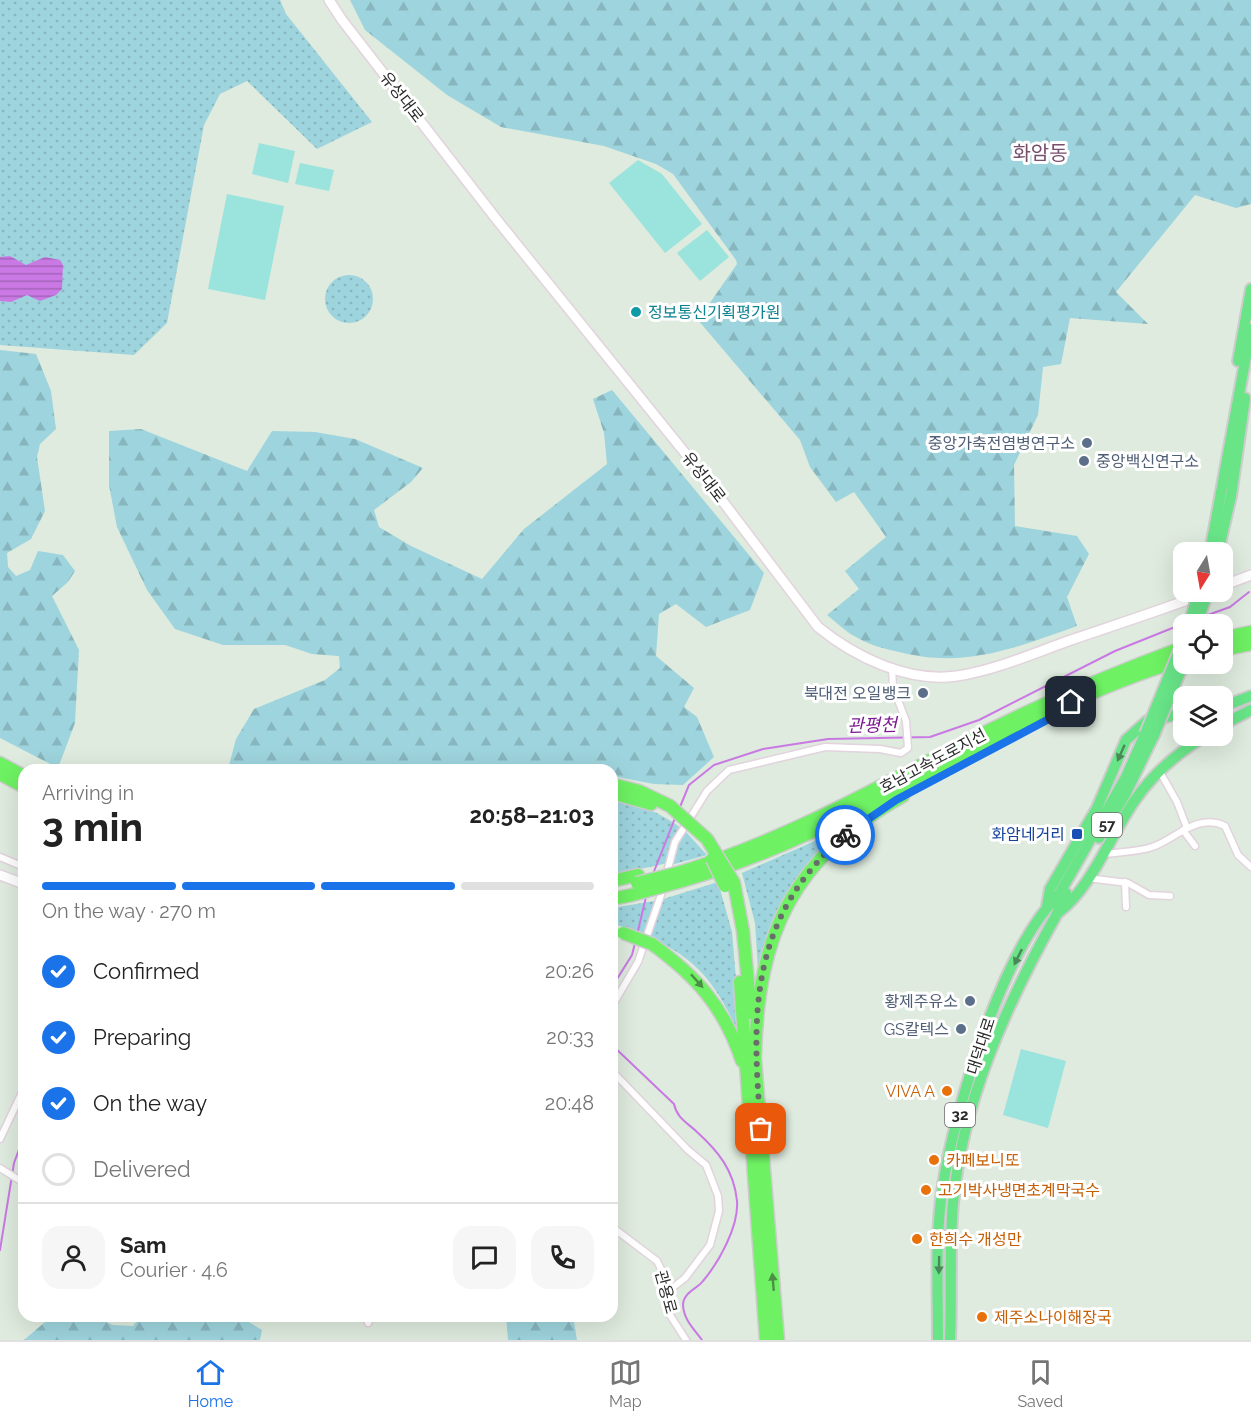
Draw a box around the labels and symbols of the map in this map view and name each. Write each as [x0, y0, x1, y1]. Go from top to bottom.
street label: 유성대로 [376, 68, 428, 126]
district label: 화암동 [1012, 141, 1068, 165]
place label: 정보통신기획평가원 [648, 303, 780, 322]
marker: 정보통신기획평가원 [629, 305, 643, 319]
place label: 중앙가축전염병연구소 [928, 434, 1075, 453]
marker: 중앙가축전염병연구소 [1080, 436, 1094, 450]
street label: 유성대로 [678, 448, 730, 506]
place label: 중앙백신연구소 [1096, 452, 1199, 471]
marker: 중앙백신연구소 [1077, 454, 1091, 468]
north arrow [1173, 542, 1233, 602]
pin [1045, 676, 1096, 727]
place label: 북대전 오일뱅크 [804, 684, 911, 703]
marker: 북대전 오일뱅크 [916, 686, 930, 700]
water label: 관평천 [847, 714, 899, 736]
street label: 호남고속도로지선 [877, 725, 989, 797]
one-way arrow [1116, 744, 1126, 762]
courier [815, 805, 875, 865]
road number: 57 [1092, 813, 1122, 837]
place label: 화암네거리 [991, 825, 1065, 844]
marker: 화암네거리 [1070, 827, 1084, 841]
one-way arrow [1013, 948, 1022, 965]
one-way arrow [690, 973, 704, 988]
place label: 황제주유소 [884, 992, 958, 1011]
marker: 황제주유소 [963, 994, 977, 1008]
street label: 대덕대로 [963, 1015, 999, 1077]
place label: GS칼텍스 [884, 1020, 949, 1039]
marker: GS칼텍스 [954, 1022, 968, 1036]
place label: VIVA A [886, 1082, 935, 1101]
marker: VIVA A [940, 1084, 954, 1098]
pin [735, 1103, 786, 1154]
road number: 32 [945, 1103, 975, 1127]
place label: 카페보니또 [946, 1151, 1020, 1170]
marker: 카페보니또 [927, 1153, 941, 1167]
place label: 고기박사냉면초계막국수 [938, 1181, 1100, 1200]
marker: 고기박사냉면초계막국수 [919, 1183, 933, 1197]
place label: 한희수 개성만 [929, 1230, 1022, 1249]
marker: 한희수 개성만 [910, 1232, 924, 1246]
one-way arrow [934, 1256, 944, 1275]
street label: 관용로 [651, 1268, 681, 1316]
one-way arrow [768, 1272, 778, 1291]
place label: 제주소나이해장국 [994, 1308, 1112, 1327]
marker: 제주소나이해장국 [975, 1310, 989, 1324]

